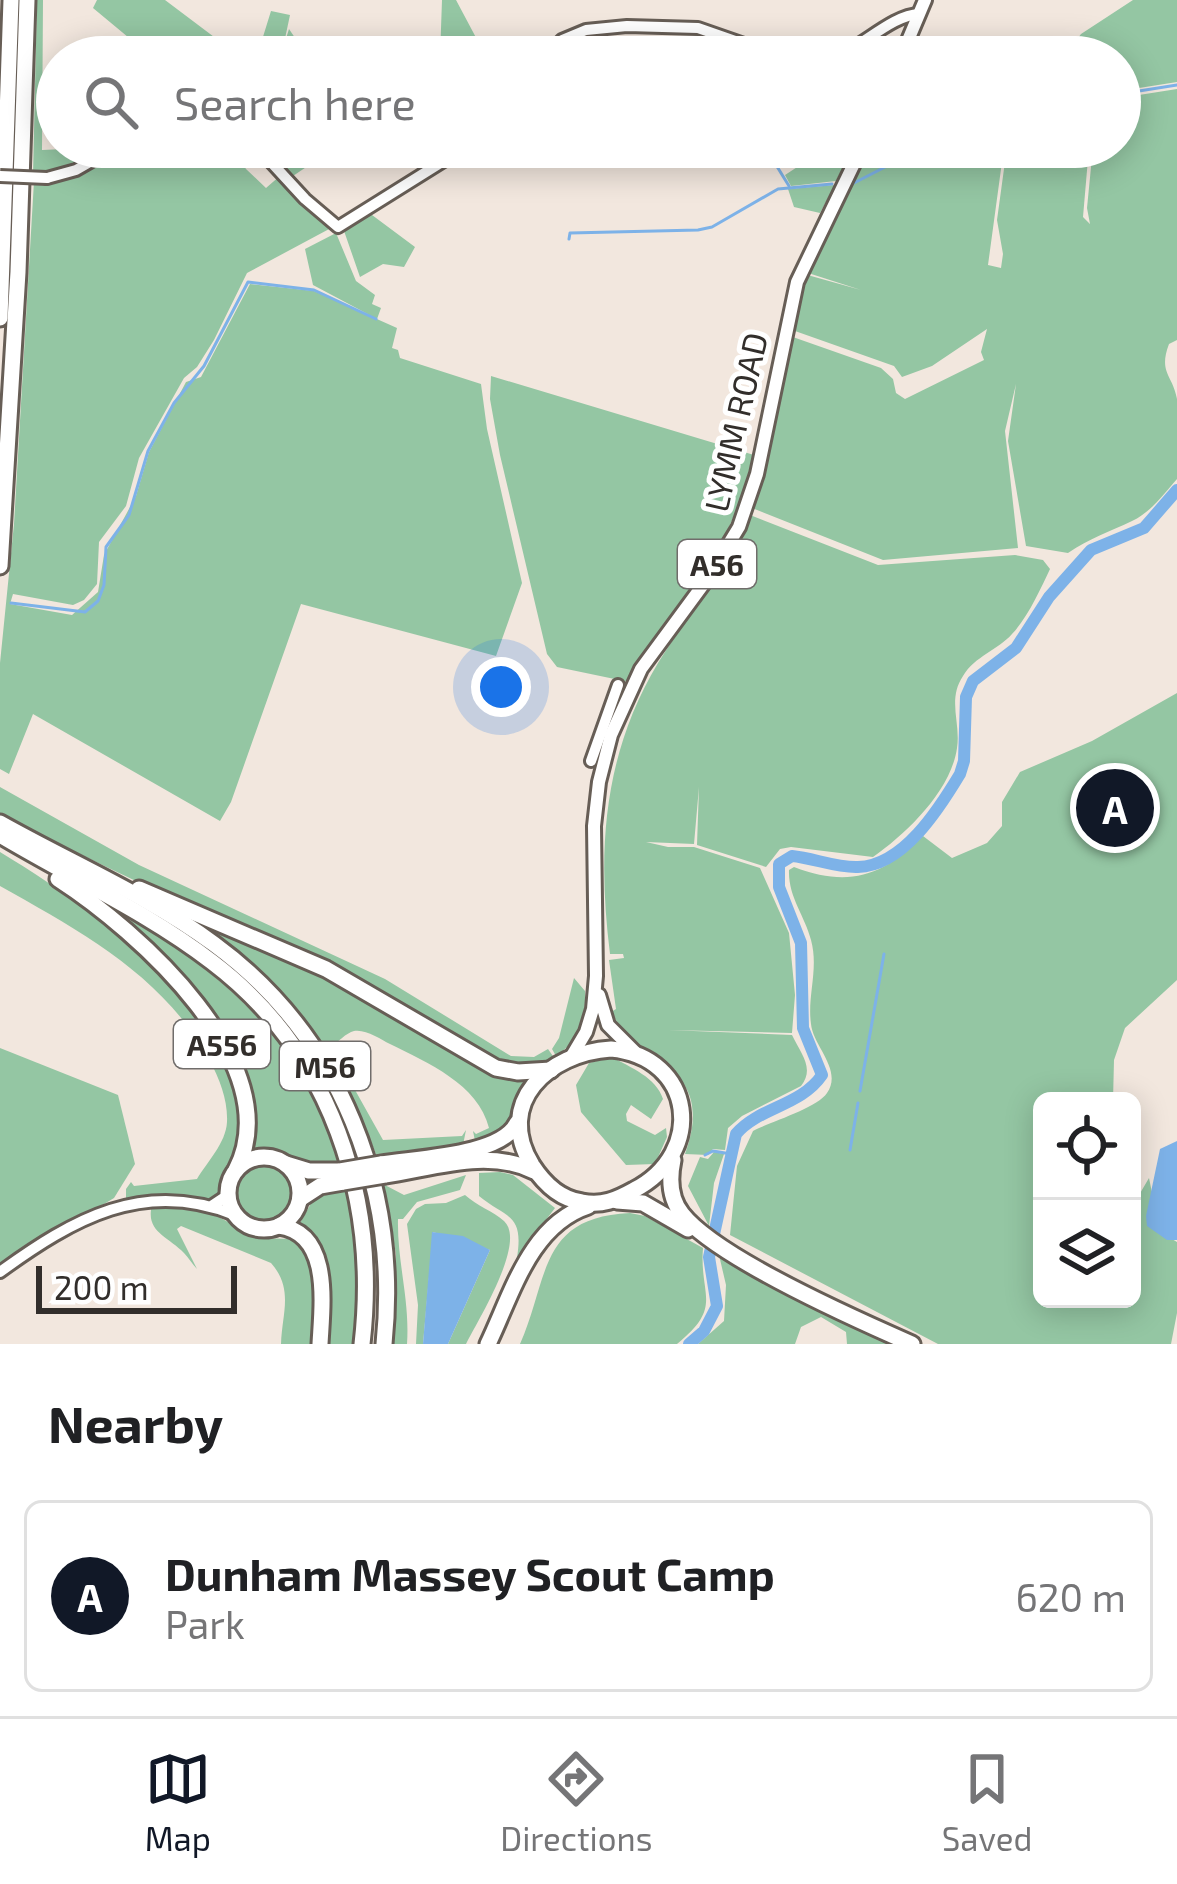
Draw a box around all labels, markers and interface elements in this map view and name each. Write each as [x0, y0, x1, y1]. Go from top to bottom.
search box [36, 36, 1141, 168]
icon: search [78, 69, 144, 135]
text: Search here [174, 75, 416, 129]
street label: LYMM ROAD [695, 329, 775, 515]
road number: A56 [678, 540, 756, 588]
your location [471, 657, 531, 717]
pin: A [1076, 763, 1154, 853]
road number: A556 [174, 1020, 270, 1068]
road number: M56 [280, 1042, 370, 1090]
map controls [1033, 1092, 1141, 1308]
button: locate [1033, 1092, 1141, 1200]
button: layers [1033, 1200, 1141, 1308]
scale bar [36, 1260, 237, 1313]
text: 200 m [54, 1267, 149, 1307]
text: Nearby [48, 1392, 223, 1453]
text: Dunham Massey Scout Camp [165, 1546, 775, 1600]
text: A [77, 1573, 103, 1620]
text: 620 m [1015, 1573, 1126, 1620]
text: Park [165, 1600, 245, 1647]
tab: Map [145, 1746, 211, 1858]
tab: Directions [500, 1746, 652, 1858]
tab: Saved [942, 1746, 1032, 1858]

